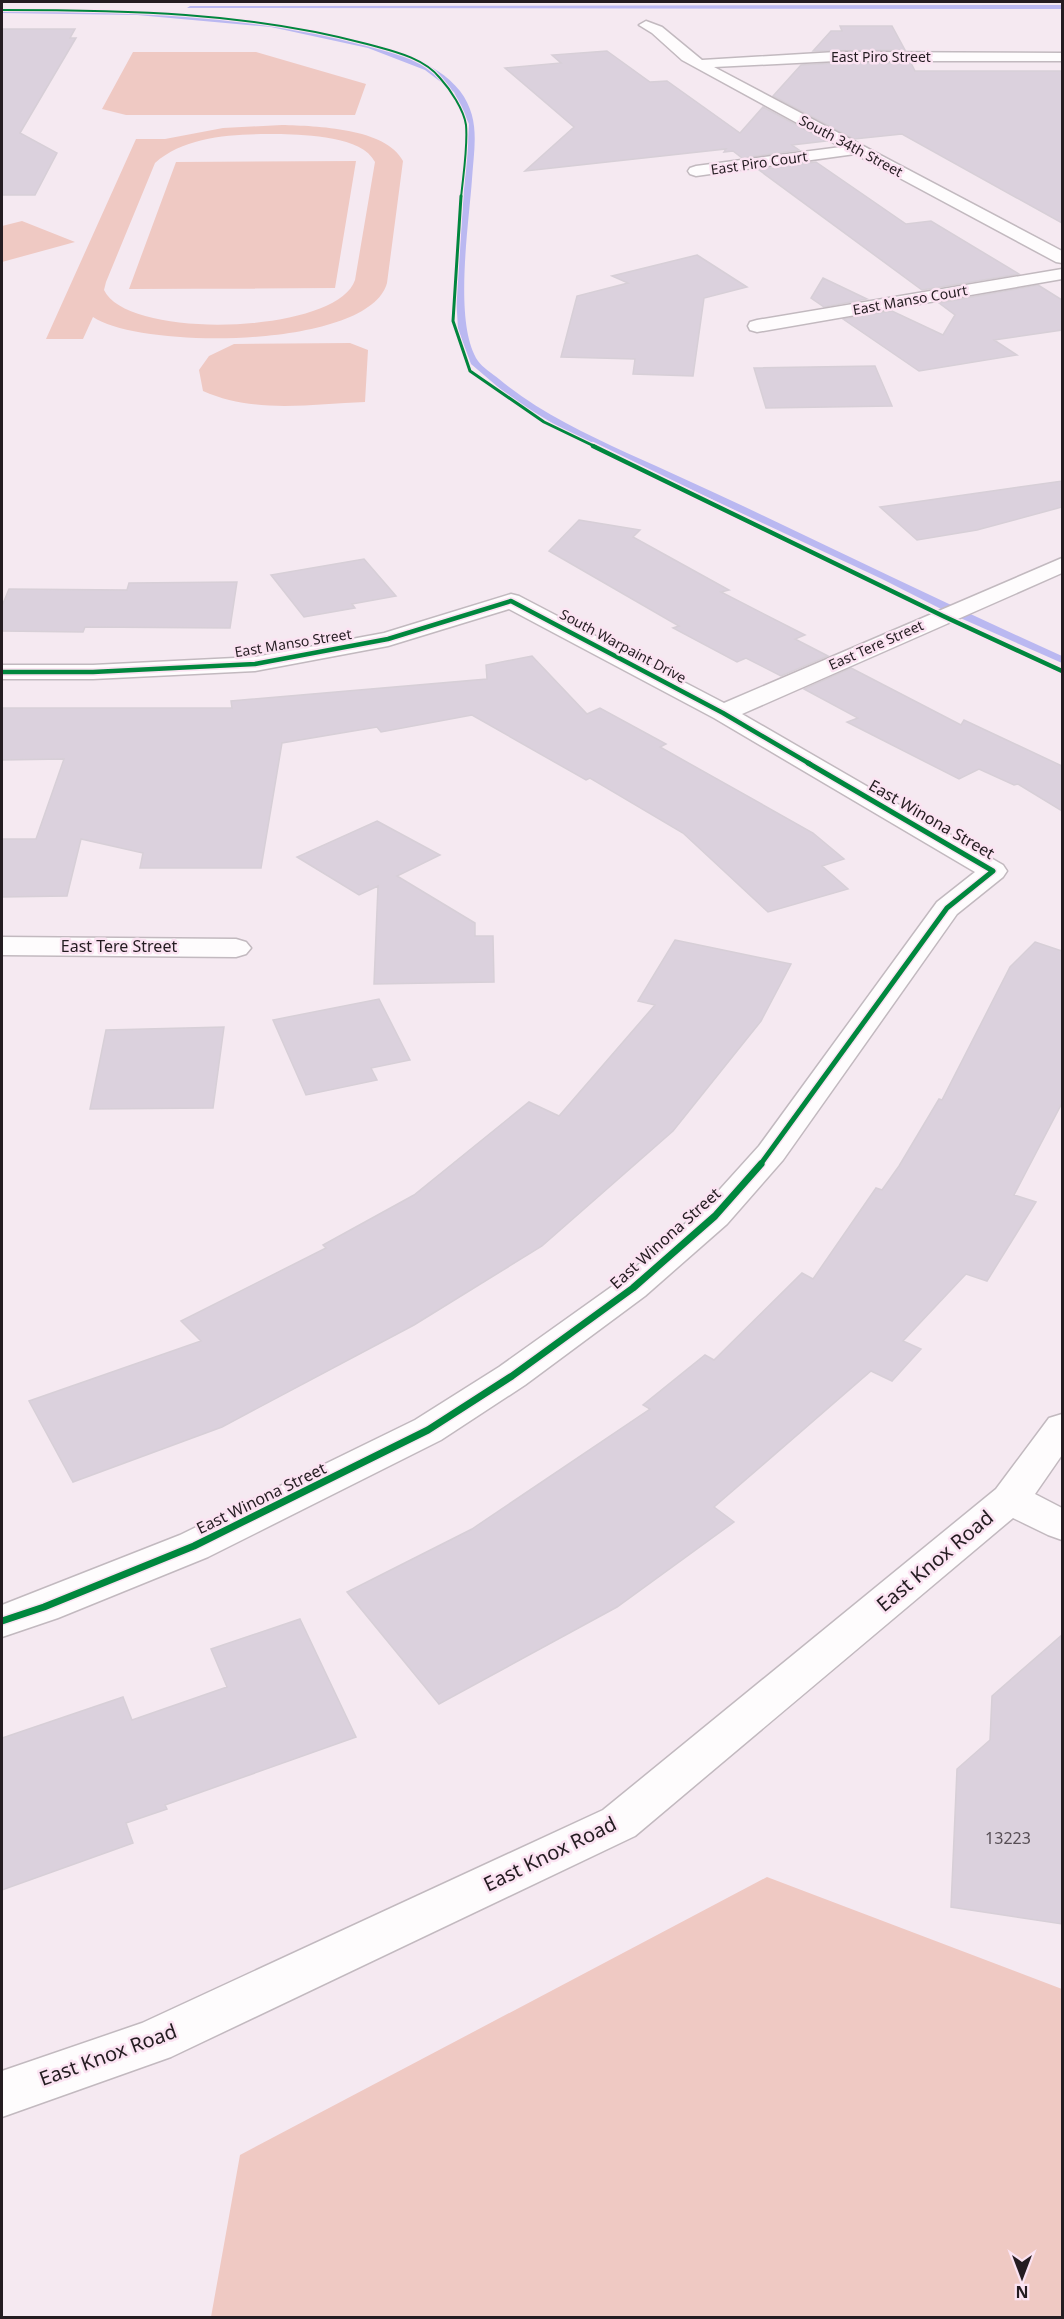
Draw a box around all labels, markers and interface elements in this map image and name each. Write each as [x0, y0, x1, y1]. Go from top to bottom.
street label: East Piro Street [831, 47, 931, 66]
street label: South 34th Street [796, 110, 906, 181]
street label: East Piro Court [709, 146, 809, 179]
street label: East Manso Court [851, 280, 969, 319]
street label: South Warpaint Drive [557, 604, 690, 687]
street label: East Tere Street [825, 615, 926, 674]
street label: East Manso Street [233, 624, 353, 661]
street label: East Winona Street [865, 774, 999, 864]
street label: East Tere Street [61, 935, 177, 957]
street label: East Winona Street [605, 1182, 725, 1294]
street label: East Winona Street [192, 1457, 330, 1539]
street label: East Knox Road [871, 1504, 999, 1617]
street label: East Knox Road [479, 1810, 621, 1897]
house number: 13223 [985, 1827, 1031, 1849]
street label: East Knox Road [35, 2017, 180, 2092]
north arrow [992, 2247, 1052, 2307]
text: N [1015, 2281, 1029, 2303]

